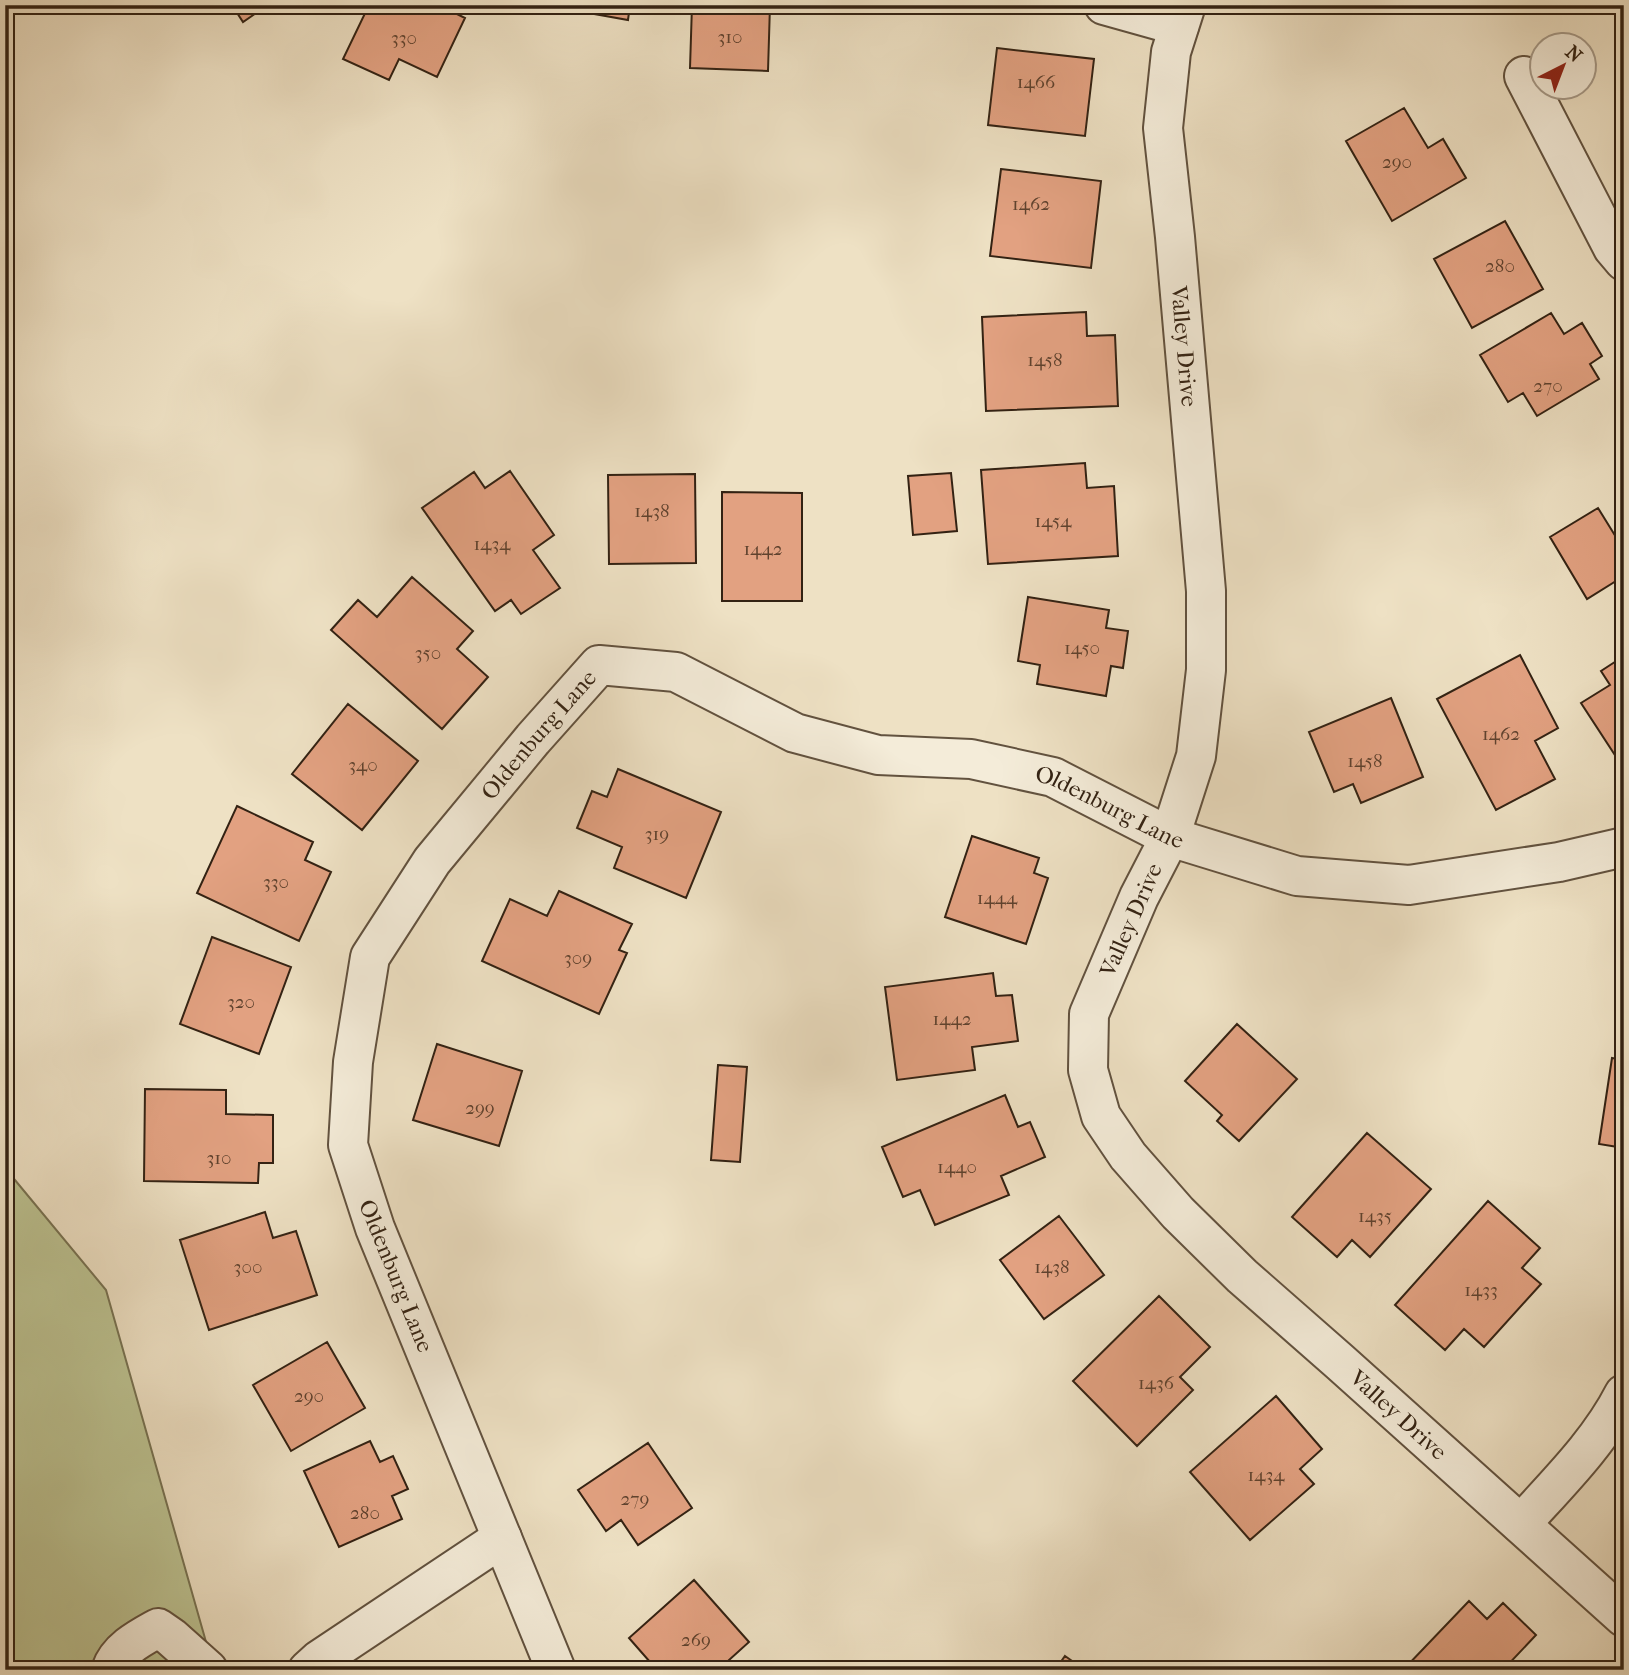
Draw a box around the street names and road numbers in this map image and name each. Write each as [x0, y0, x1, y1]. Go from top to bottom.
street label: Valley Drive [1166, 284, 1203, 408]
street label: Oldenburg Lane [475, 664, 602, 805]
street label: Oldenburg Lane [1033, 760, 1187, 854]
street label: Valley Drive [1094, 859, 1168, 982]
street label: Oldenburg Lane [353, 1196, 439, 1356]
street label: Valley Drive [1344, 1363, 1453, 1465]

